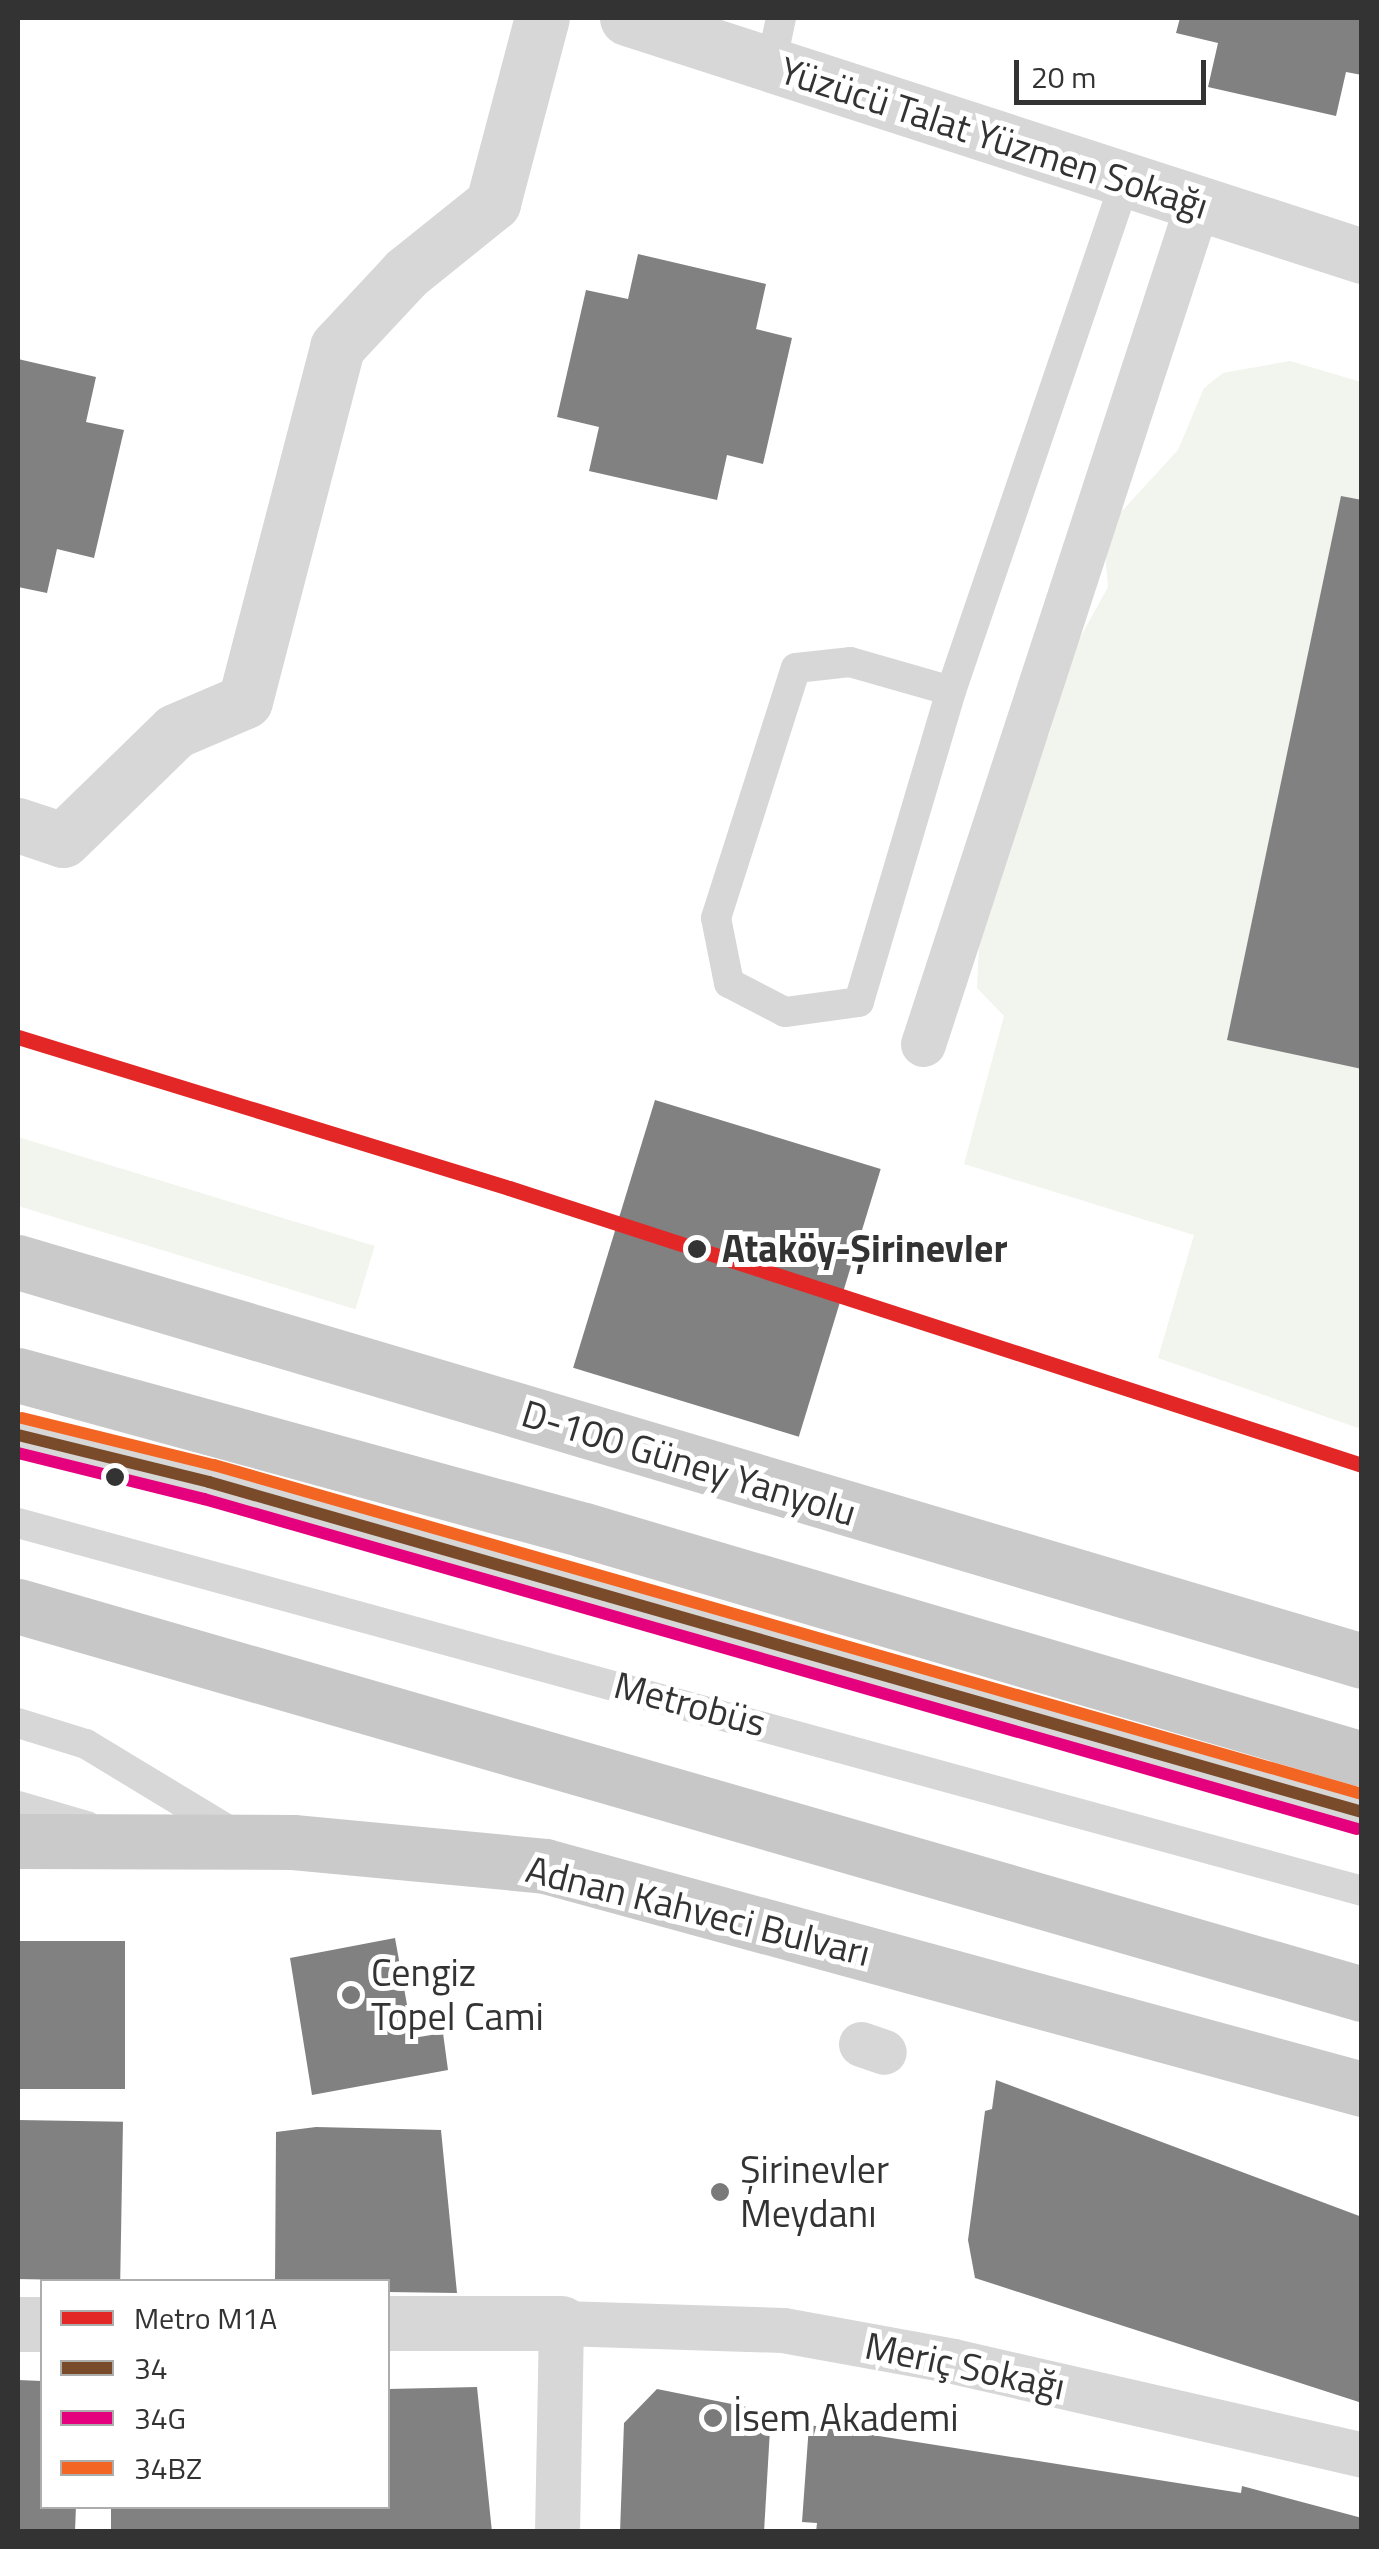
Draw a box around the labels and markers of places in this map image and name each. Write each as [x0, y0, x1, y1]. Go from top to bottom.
place label: Ataköy-Şirinevler [722, 1226, 1008, 1272]
marker: Ataköy-Şirinevler [681, 1233, 713, 1265]
unlabelled marker [105, 1467, 125, 1487]
place label: Cengiz Topel Cami [371, 1950, 544, 2040]
marker: Cengiz Topel Cami [340, 1984, 362, 2006]
place label: Şirinevler Meydanı [740, 2147, 889, 2236]
marker: Şirinevler Meydanı [709, 2181, 731, 2203]
place label: İsem Akademi [733, 2395, 958, 2441]
marker: İsem Akademi [702, 2407, 724, 2429]

